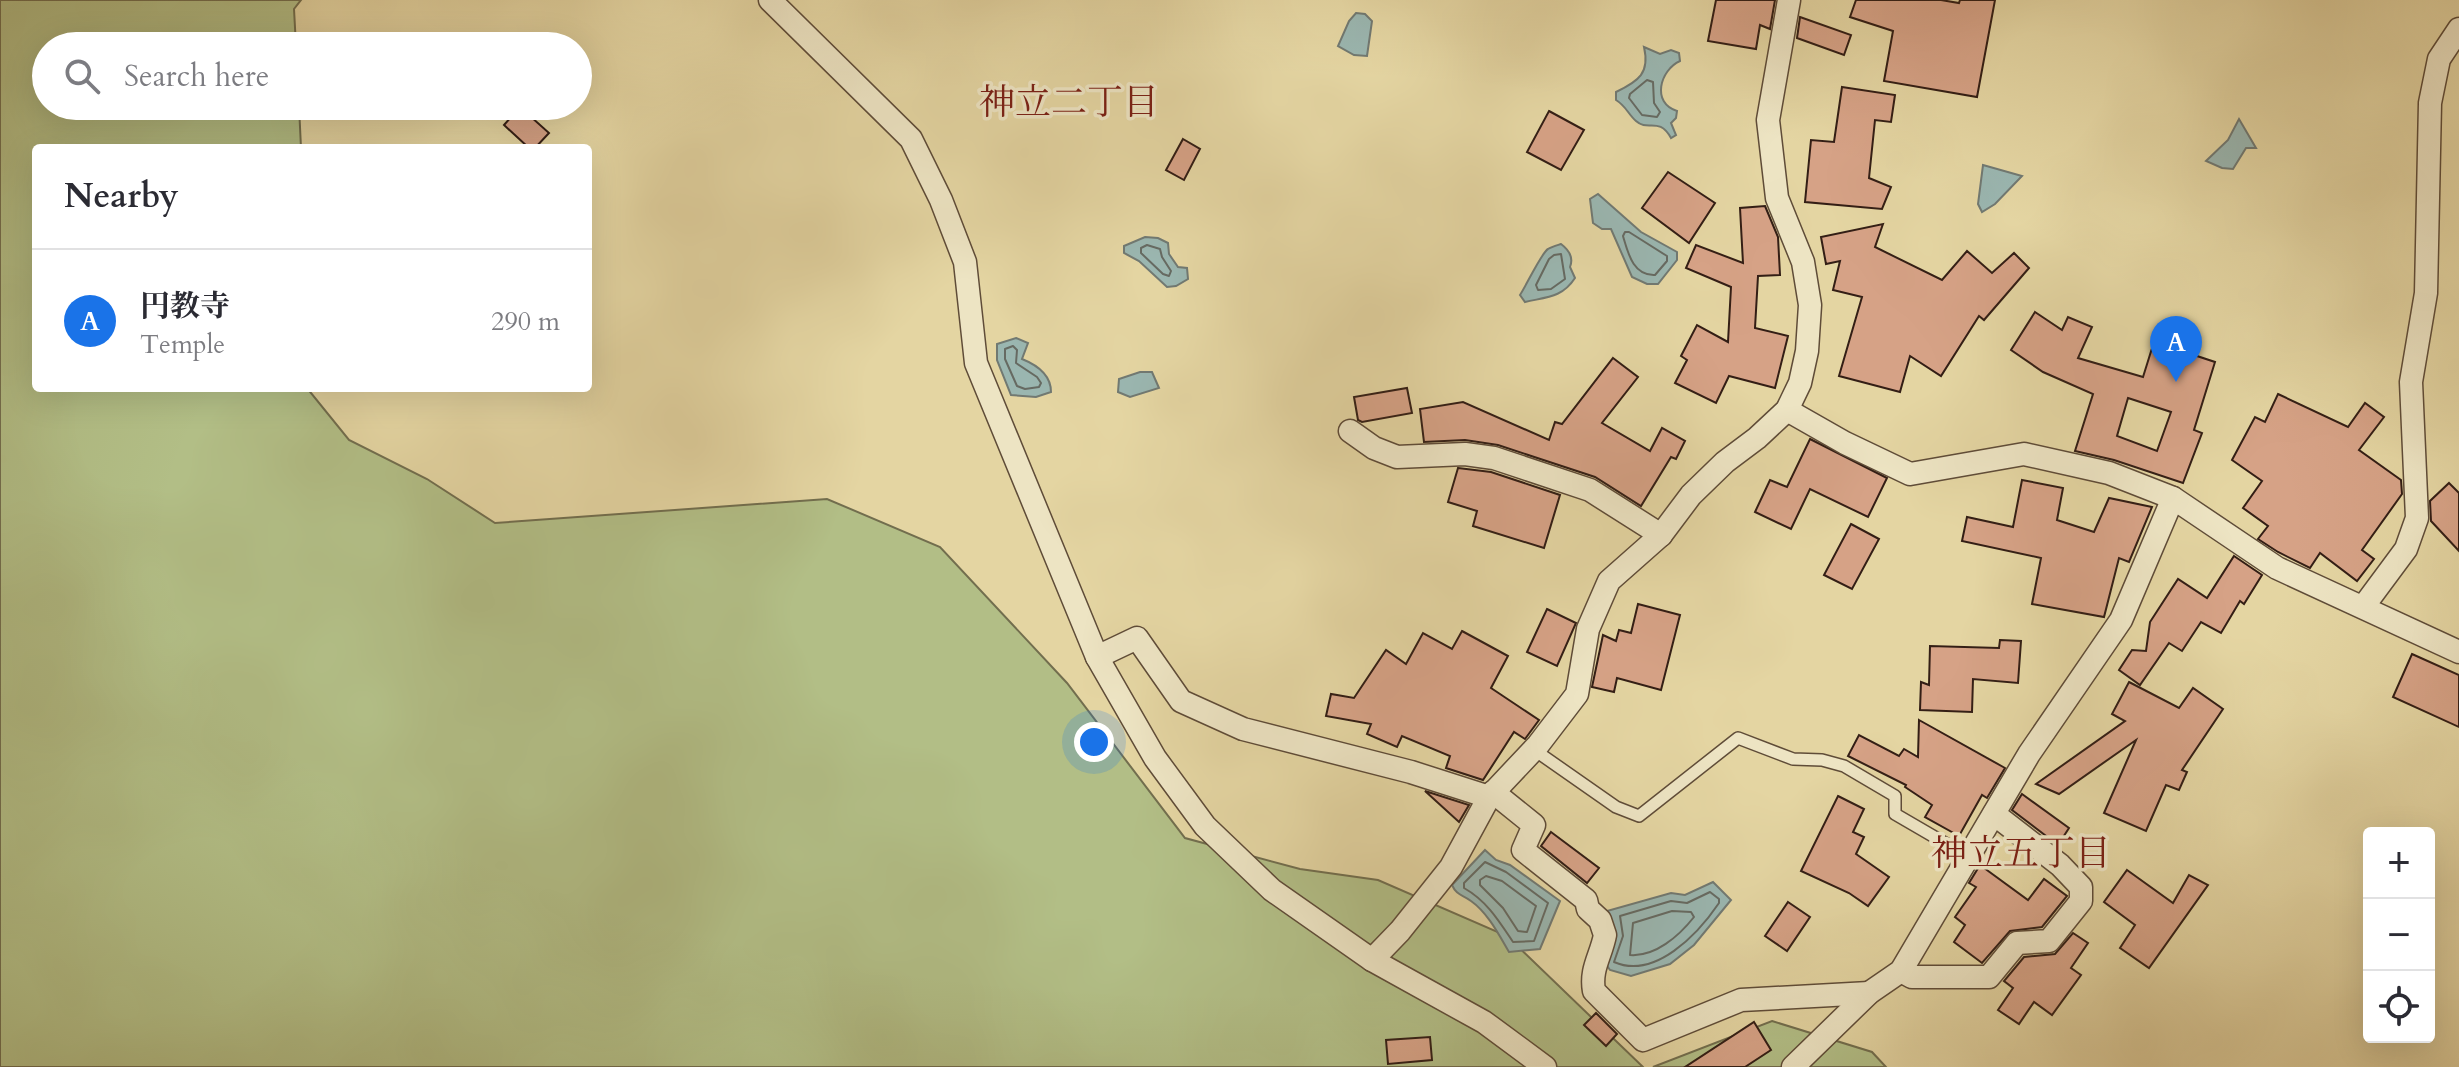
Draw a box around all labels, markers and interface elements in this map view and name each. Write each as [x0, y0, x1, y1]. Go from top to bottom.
search box [32, 32, 592, 120]
icon: search [60, 54, 104, 98]
text: Search here [124, 56, 269, 97]
district label: 神立二丁目 [979, 78, 1159, 127]
text: Nearby [64, 173, 179, 219]
text: 円教寺 [140, 286, 230, 327]
text: A [80, 304, 100, 339]
text: 290 m [491, 304, 560, 339]
pin: A [2150, 316, 2202, 382]
text: Temple [140, 327, 225, 362]
your location [1074, 722, 1114, 762]
map controls [2363, 827, 2435, 1043]
button: + [2363, 827, 2435, 899]
district label: 神立五丁目 [1931, 829, 2111, 878]
button: − [2363, 899, 2435, 971]
button: locate [2363, 971, 2435, 1043]

